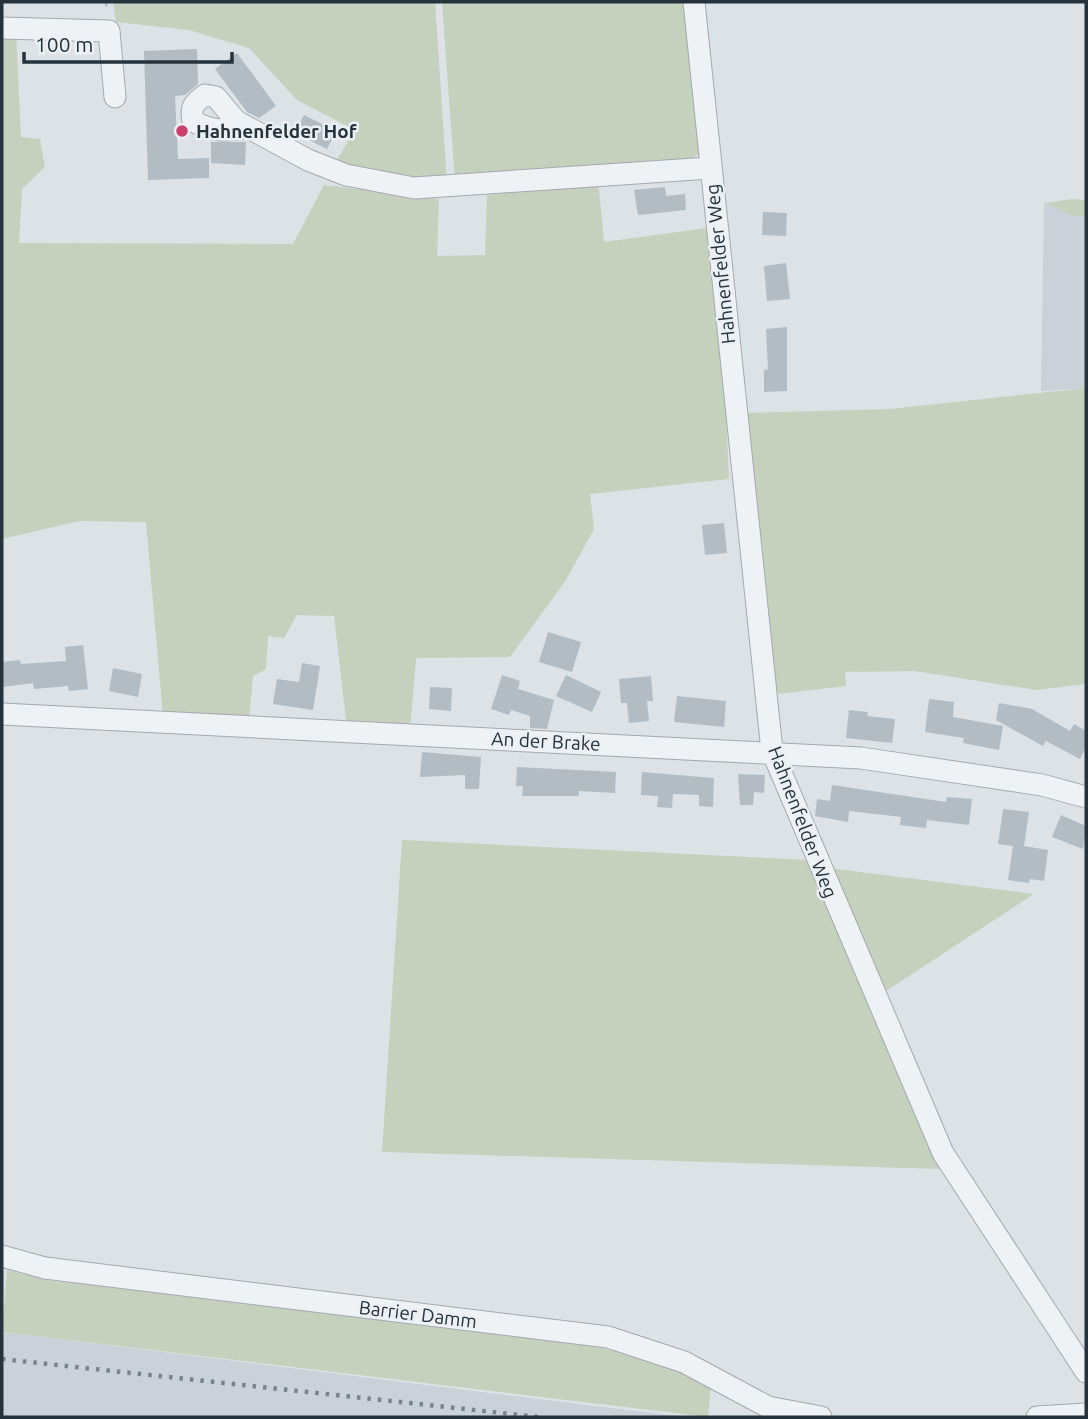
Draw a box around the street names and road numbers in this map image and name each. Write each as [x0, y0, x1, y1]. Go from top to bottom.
street label: Hahnenfelder Weg [701, 183, 739, 345]
street label: An der Brake [491, 727, 601, 755]
street label: Hahnenfelder Weg [764, 743, 842, 901]
street label: Barrier Damm [358, 1296, 478, 1332]

